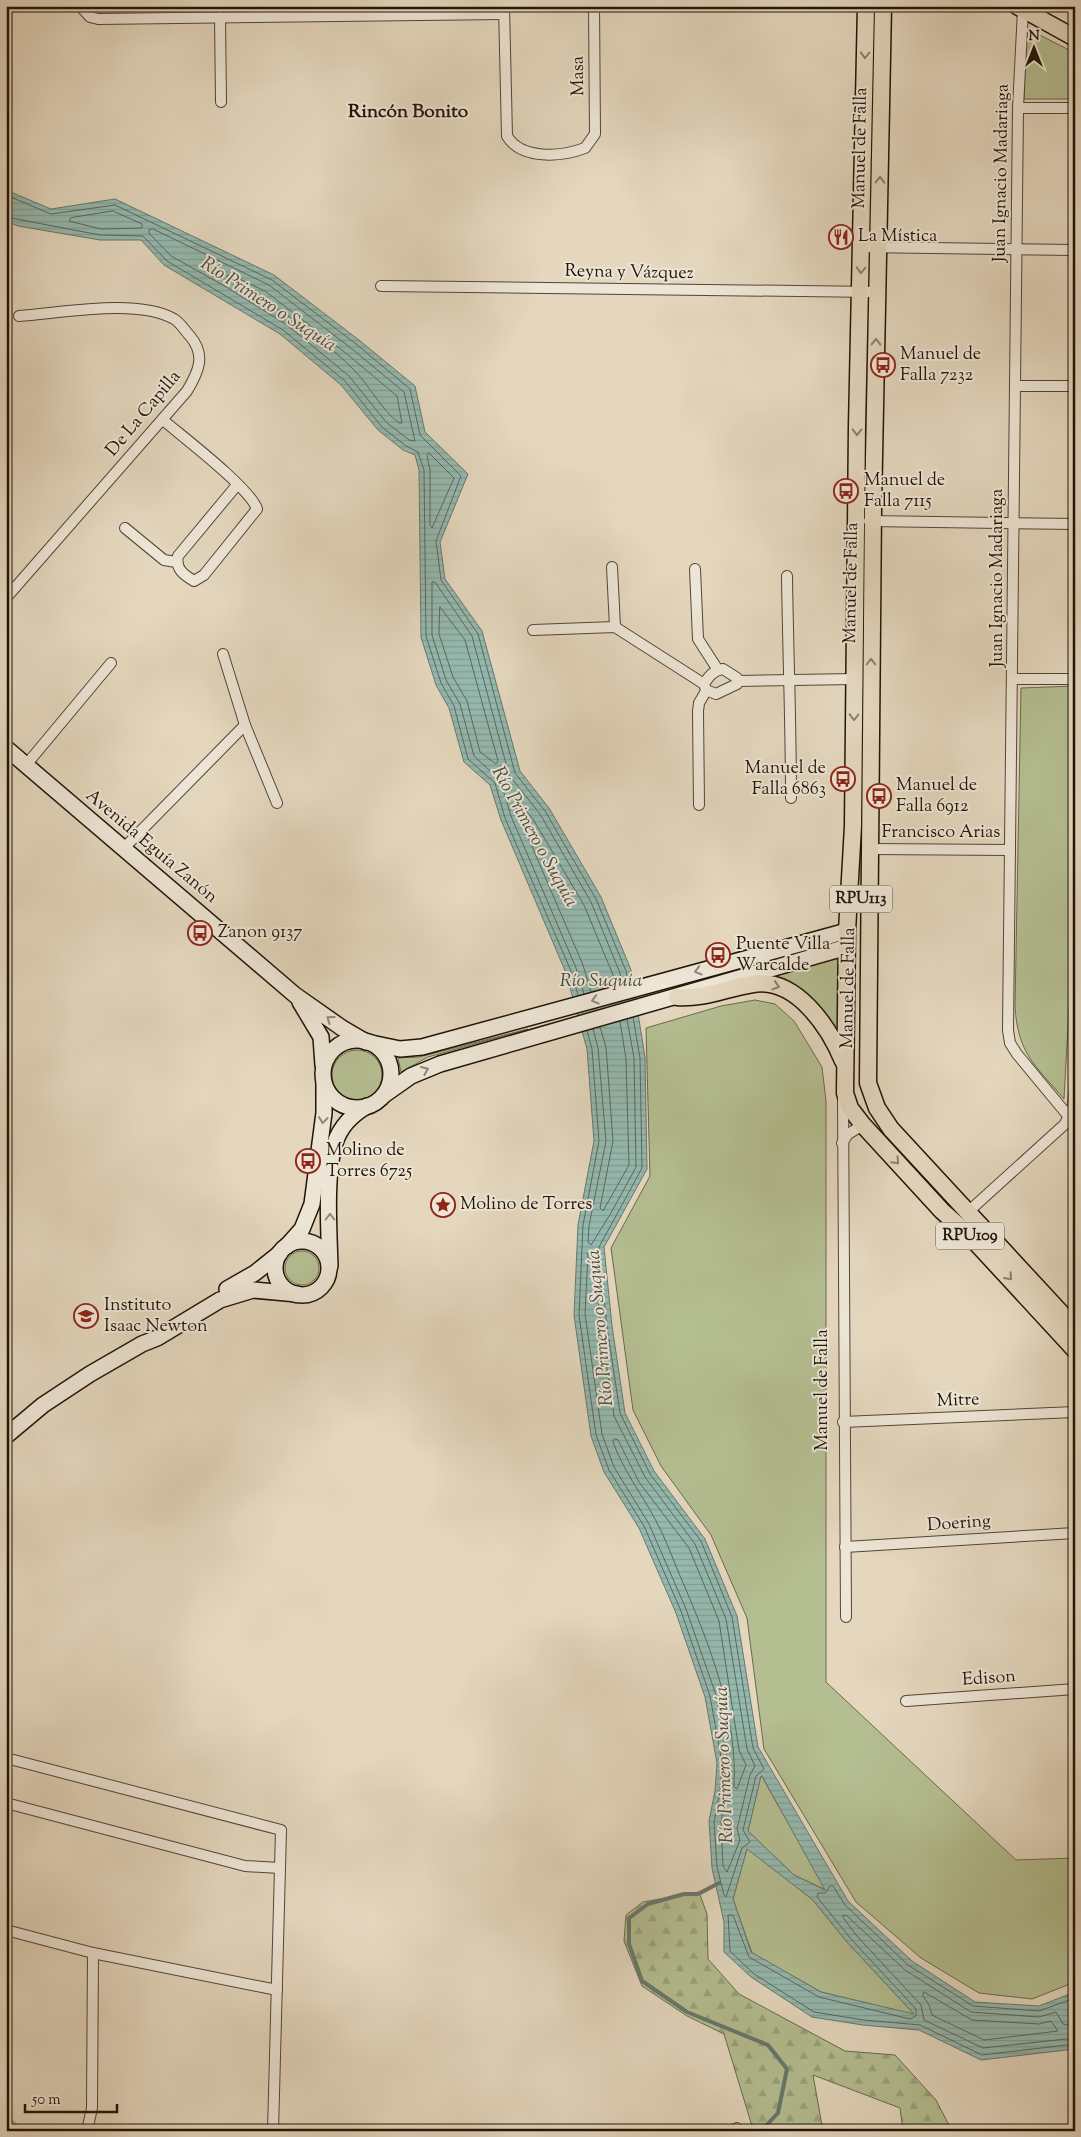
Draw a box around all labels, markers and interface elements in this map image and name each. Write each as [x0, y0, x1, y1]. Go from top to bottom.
north arrow [1008, 22, 1058, 72]
text: N [1028, 27, 1040, 47]
one-way arrow [860, 52, 870, 59]
street label: Masa [566, 56, 592, 96]
street label: Juan Ignacio Madariaga [987, 84, 1017, 263]
street label: Manuel de Falla [847, 87, 875, 209]
district label: Rincón Bonito [348, 99, 469, 126]
one-way arrow [875, 176, 885, 184]
restaurant icon: La Mística [828, 224, 854, 250]
place label: La Mística [858, 224, 937, 250]
water label: Río Primero o Suquía [195, 251, 341, 359]
street label: Reyna y Vázquez [564, 259, 694, 287]
one-way arrow [856, 266, 866, 274]
one-way arrow [870, 338, 881, 346]
place label: Manuel de Falla 7232 [900, 342, 981, 389]
bus stop icon: Manuel de Falla 7232 [870, 352, 896, 378]
street label: De La Capilla [100, 365, 188, 463]
one-way arrow [851, 429, 862, 437]
place label: Manuel de Falla 7115 [864, 468, 945, 515]
bus stop icon: Manuel de Falla 7115 [833, 478, 859, 504]
street label: Juan Ignacio Madariaga [985, 489, 1011, 668]
street label: Manuel de Falla [838, 522, 866, 644]
one-way arrow [866, 658, 876, 666]
one-way arrow [848, 714, 859, 722]
place label: Manuel de Falla 6863 [745, 756, 826, 803]
water label: Río Primero o Suquía [484, 762, 584, 912]
bus stop icon: Manuel de Falla 6863 [830, 766, 856, 792]
place label: Manuel de Falla 6912 [896, 773, 977, 820]
bus stop icon: Manuel de Falla 6912 [866, 783, 892, 809]
street label: Avenida Eguía Zanón [79, 784, 223, 910]
street label: Francisco Arias [882, 820, 1000, 846]
road number: RPU113 [830, 886, 892, 912]
bus stop icon: Zanon 9137 [187, 920, 213, 946]
place label: Zanon 9137 [218, 920, 302, 946]
street label: Manuel de Falla [835, 927, 863, 1049]
place label: Puente Villa Warcalde [736, 932, 830, 979]
bus stop icon: Puente Villa Warcalde [705, 942, 731, 968]
one-way arrow [695, 965, 703, 975]
water label: Río Suquía [560, 968, 642, 995]
one-way arrow [771, 980, 780, 990]
one-way arrow [592, 994, 600, 1004]
one-way arrow [326, 1016, 336, 1025]
one-way arrow [420, 1065, 429, 1076]
one-way arrow [318, 1117, 329, 1125]
place label: Molino de Torres 6725 [326, 1138, 412, 1185]
bus stop icon: Molino de Torres 6725 [295, 1148, 321, 1174]
one-way arrow [890, 1155, 899, 1164]
place icon: Molino de Torres [430, 1192, 456, 1218]
place label: Molino de Torres [460, 1192, 592, 1218]
one-way arrow [325, 1213, 335, 1221]
road number: RPU109 [936, 1222, 1004, 1250]
water label: Río Primero o Suquía [581, 1248, 621, 1407]
one-way arrow [1003, 1272, 1012, 1281]
place label: Instituto Isaac Newton [104, 1293, 208, 1340]
school or university icon: Instituto Isaac Newton [73, 1303, 99, 1329]
street label: Manuel de Falla [810, 1329, 836, 1451]
street label: Mitre [936, 1387, 980, 1415]
street label: Doering [926, 1509, 992, 1539]
street label: Edison [961, 1664, 1017, 1694]
water label: Río Primero o Suquía [709, 1686, 741, 1844]
scale bar [25, 2082, 118, 2114]
text: 50 m [31, 2090, 61, 2111]

